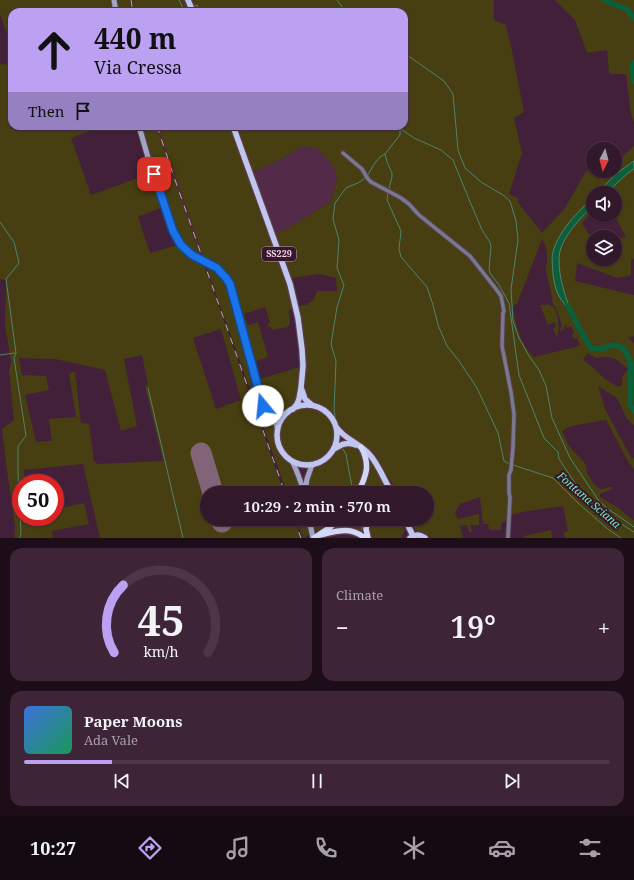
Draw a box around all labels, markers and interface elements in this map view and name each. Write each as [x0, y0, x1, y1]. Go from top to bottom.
text: 440 m [94, 19, 176, 57]
icon: ahead [28, 24, 80, 76]
text: Via Cressa [94, 55, 182, 79]
icon: arrive [72, 100, 94, 122]
text: Then [28, 101, 64, 121]
north arrow [586, 142, 622, 178]
map controls [586, 142, 622, 266]
pin [137, 157, 171, 191]
icon: arrive [143, 163, 165, 185]
button: sound [586, 186, 622, 222]
button: layers [586, 230, 622, 266]
road number: SS229 [262, 247, 296, 261]
position arrow [242, 385, 284, 427]
water label: Fontana Sciana [554, 467, 625, 532]
speed limit sign: 50 [12, 474, 64, 526]
text: 10:29 · 2 min · 570 m [243, 496, 391, 516]
text: Climate [336, 586, 383, 604]
text: 45 [137, 591, 185, 647]
text: 19° [450, 606, 496, 647]
text: − [336, 612, 349, 642]
text: + [598, 612, 610, 642]
text: km/h [143, 641, 179, 660]
text: Paper Moons [84, 711, 183, 731]
text: Ada Vale [84, 731, 138, 749]
icon: previous [111, 770, 133, 792]
icon: pause [306, 770, 328, 792]
icon: next [501, 770, 523, 792]
icon: directions [136, 834, 164, 862]
icon: music [224, 834, 252, 862]
icon: phone [312, 834, 340, 862]
icon: climate [400, 834, 428, 862]
icon: car [488, 834, 516, 862]
icon: filters [576, 834, 604, 862]
text: 10:27 [30, 836, 76, 860]

